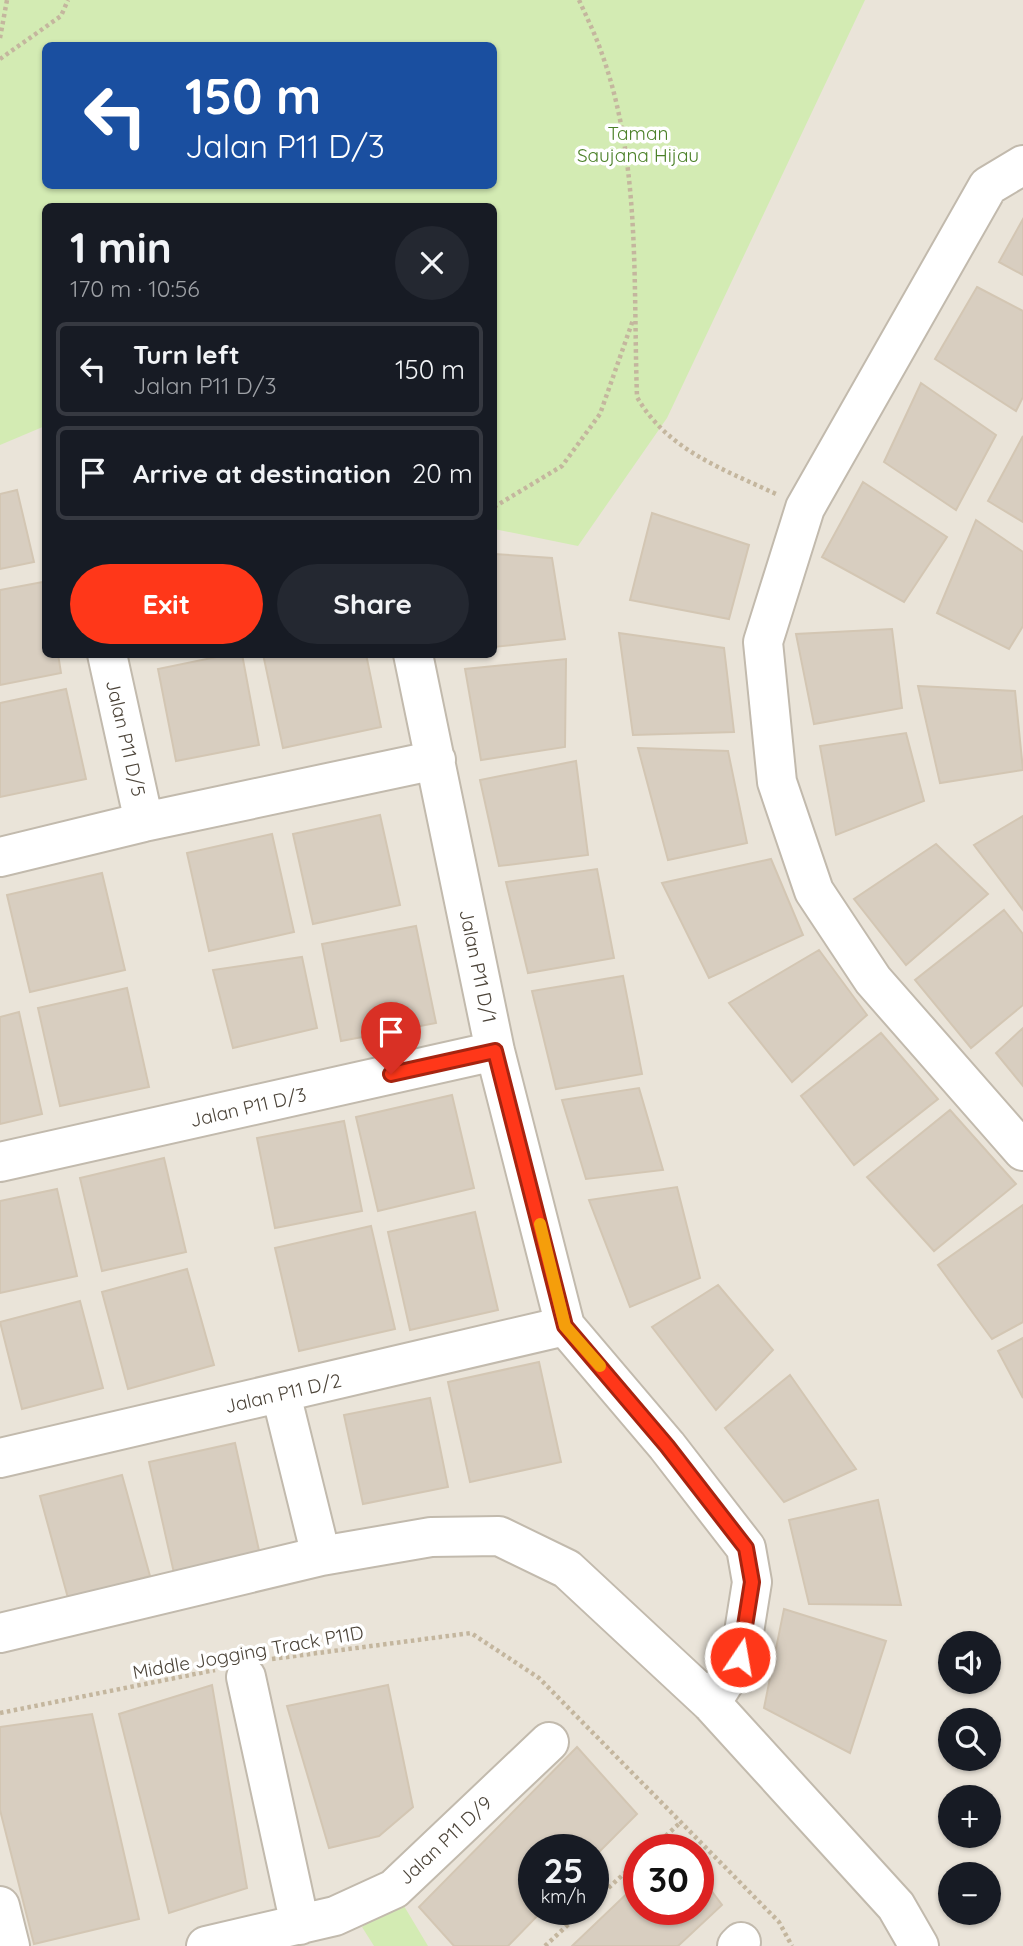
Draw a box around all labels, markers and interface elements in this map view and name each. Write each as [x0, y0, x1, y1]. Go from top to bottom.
text: 150 m [185, 65, 321, 126]
icon: left [70, 70, 161, 161]
park label: Taman Saujana Hijau [577, 121, 699, 167]
text: Jalan P11 D/3 [185, 126, 385, 166]
text: 1 min [70, 221, 172, 274]
button: close [395, 226, 469, 300]
text: 170 m · 10:56 [70, 274, 200, 303]
text: Turn left [133, 338, 240, 371]
icon: left [74, 350, 112, 388]
text: 150 m [395, 353, 465, 386]
text: Jalan P11 D/3 [133, 371, 277, 400]
icon: arrive [74, 454, 112, 492]
text: Arrive at destination [133, 457, 391, 490]
text: 20 m [412, 457, 473, 490]
button: Exit [70, 564, 263, 644]
button: Share [277, 564, 469, 644]
street label: Jalan P11 D/5 [101, 677, 151, 799]
street label: Jalan P11 D/1 [454, 907, 502, 1025]
pin [361, 1002, 421, 1074]
icon: arrive [372, 1013, 410, 1051]
street label: Jalan P11 D/3 [188, 1082, 308, 1132]
street label: Jalan P11 D/2 [222, 1368, 344, 1418]
street label: Middle Jogging Track P11D [131, 1620, 365, 1684]
position arrow [703, 1620, 777, 1694]
map controls [938, 1631, 1001, 1925]
button: sound [938, 1631, 1001, 1694]
button: search [938, 1708, 1001, 1771]
button: + [938, 1785, 1001, 1848]
street label: Jalan P11 D/9 [393, 1791, 497, 1889]
speed limit sign: 30 [623, 1834, 714, 1925]
text: 25 [543, 1848, 584, 1892]
button: − [938, 1862, 1001, 1925]
text: km/h [541, 1885, 586, 1908]

